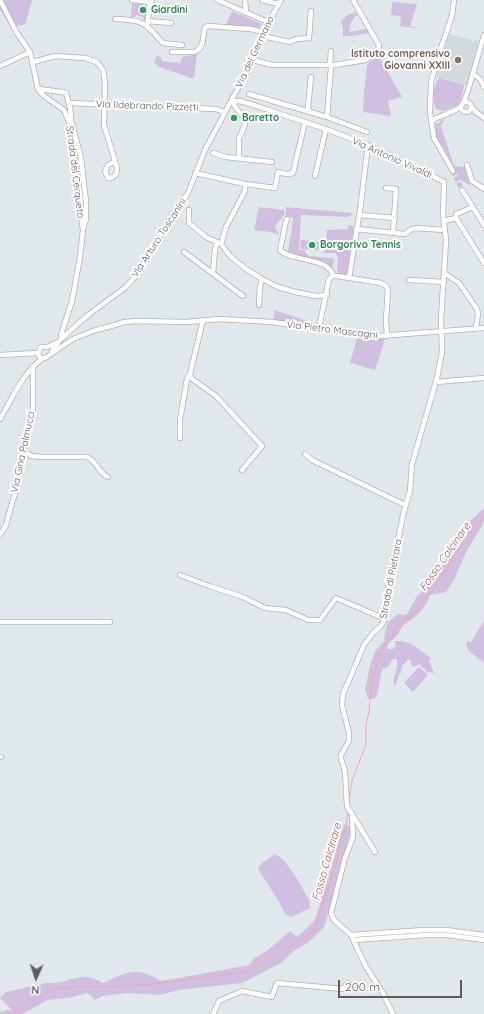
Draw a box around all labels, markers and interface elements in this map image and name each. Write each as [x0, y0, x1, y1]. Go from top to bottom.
place label: Giardini [151, 4, 188, 16]
marker: Giardini [138, 5, 148, 15]
street label: Via del Germano [233, 14, 277, 90]
place label: Istituto comprensivo Giovanni XXIII [351, 48, 450, 72]
marker: Istituto comprensivo Giovanni XXIII [453, 55, 463, 65]
street label: Via Ildebrando Pizzetti [96, 98, 198, 114]
place label: Baretto [242, 112, 279, 124]
marker: Baretto [229, 113, 239, 123]
street label: Strada del Cerqueto [63, 125, 87, 219]
street label: Via Antonio Vivaldi [350, 135, 434, 181]
street label: Via Arturo Toscanini [129, 196, 189, 280]
place label: Borgorivo Tennis [320, 239, 401, 251]
marker: Borgorivo Tennis [307, 240, 317, 250]
street label: Via Pietro Mascagni [286, 318, 378, 342]
street label: Via Gina Palmucci [9, 410, 37, 494]
water label: Fosso Calcinare [417, 520, 473, 594]
street label: Strada di Pietrara [377, 538, 405, 620]
water label: Fosso Calcinare [310, 822, 344, 902]
north arrow [16, 958, 56, 998]
scale bar [340, 972, 464, 998]
text: 200 m [345, 979, 380, 994]
text: N [31, 983, 40, 997]

